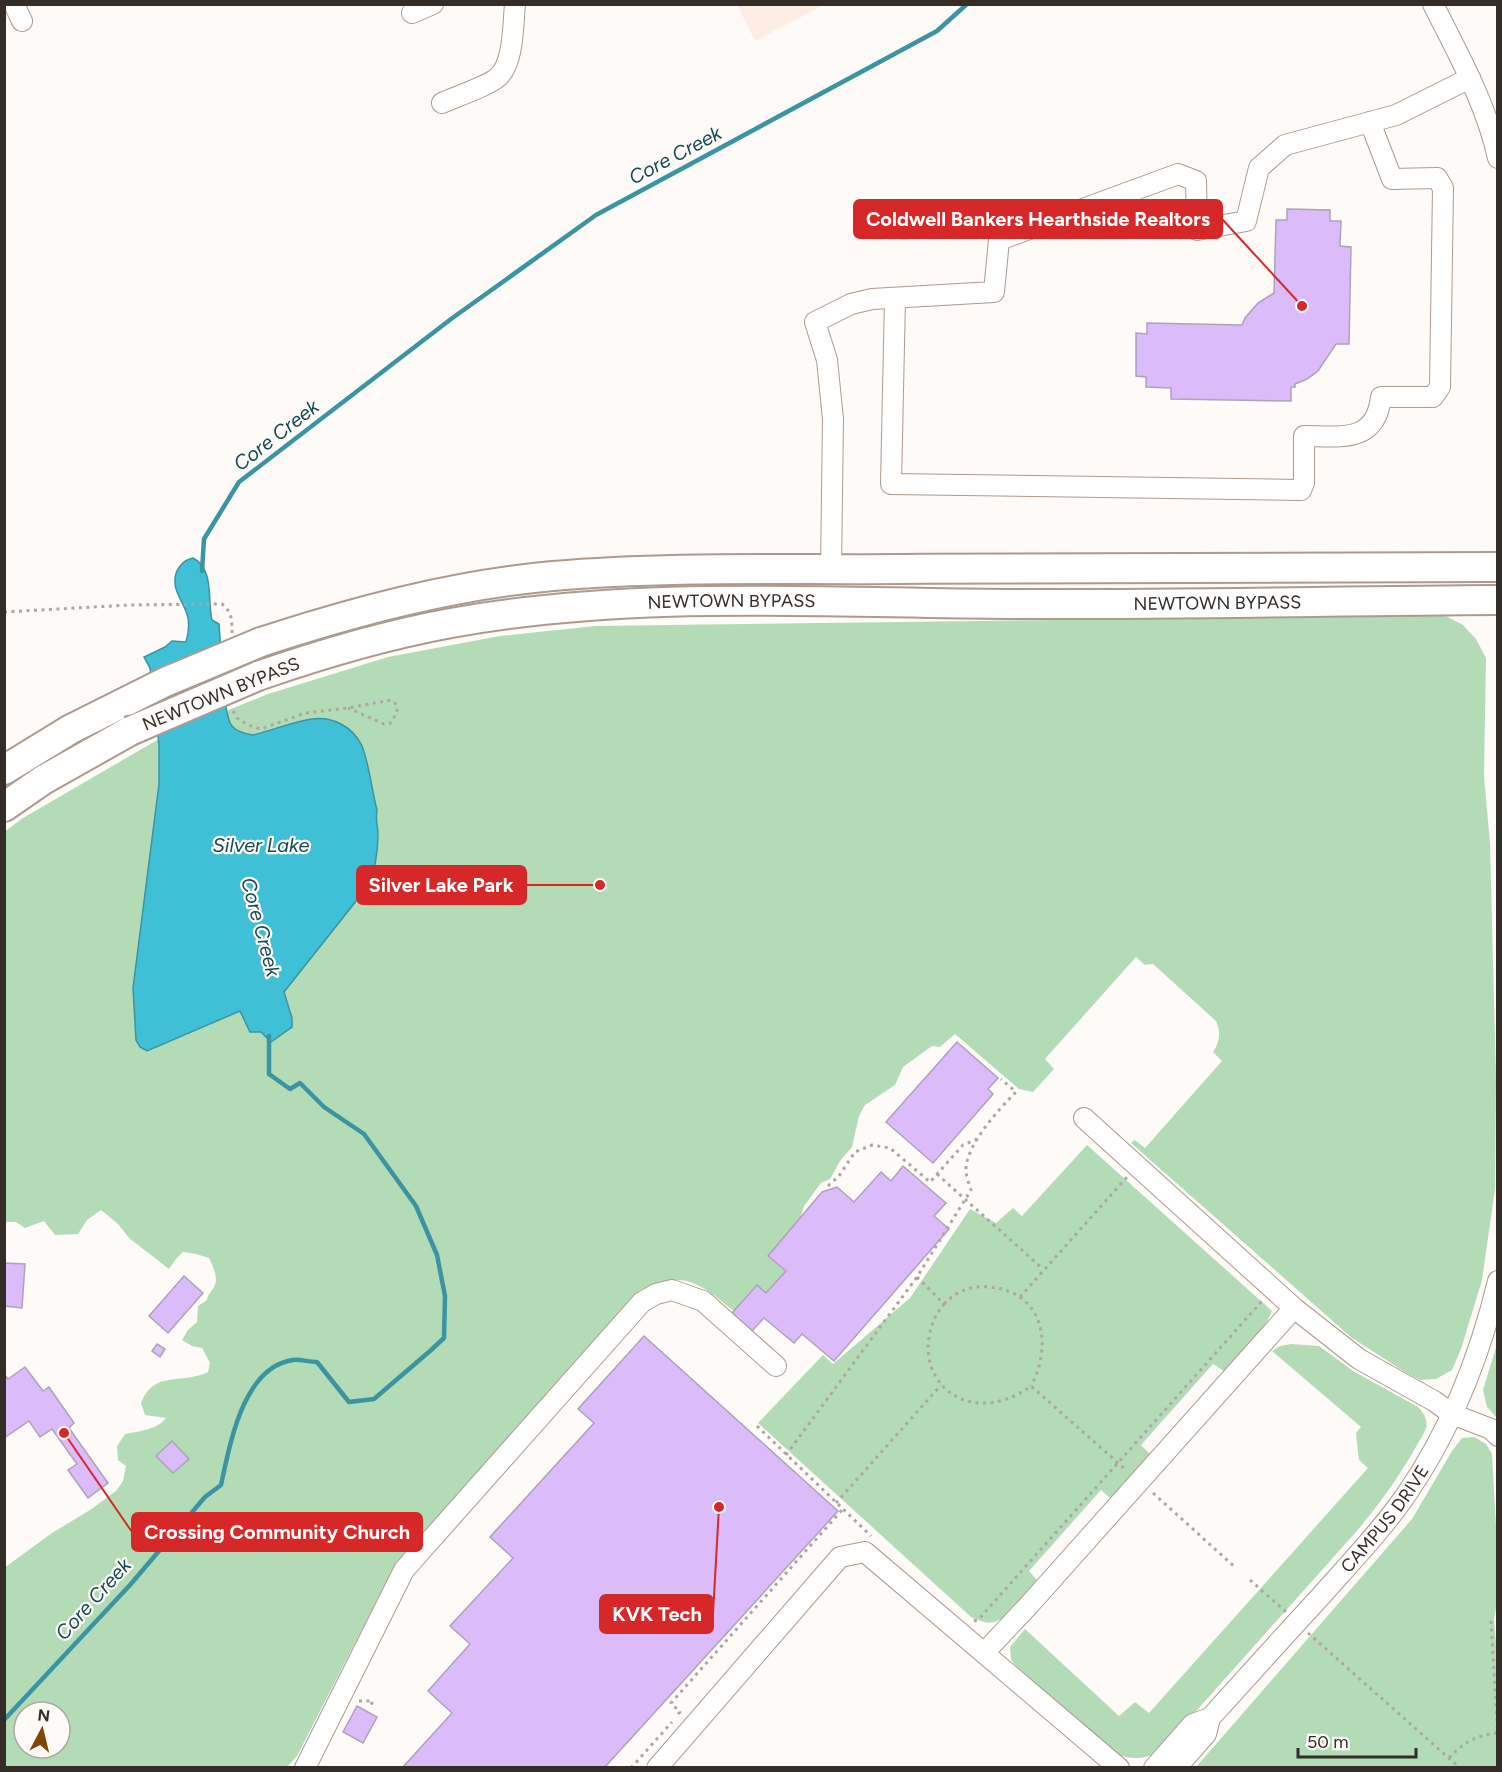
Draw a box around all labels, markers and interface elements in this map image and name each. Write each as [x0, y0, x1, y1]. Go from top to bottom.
water label: Core Creek [625, 120, 727, 189]
callout: Coldwell Bankers Hearthside Realtors [854, 200, 1222, 238]
text: Coldwell Bankers Hearthside Realtors [866, 207, 1210, 231]
water label: Core Creek [229, 393, 324, 476]
street label: NEWTOWN BYPASS [647, 590, 816, 614]
street label: NEWTOWN BYPASS [1133, 591, 1301, 615]
street label: NEWTOWN BYPASS [139, 652, 303, 736]
water label: Silver Lake [213, 833, 309, 857]
callout: Silver Lake Park [357, 866, 526, 904]
text: Silver Lake Park [369, 873, 514, 897]
water label: Core Creek [236, 875, 286, 980]
street label: CAMPUS DRIVE [1336, 1461, 1434, 1577]
callout: Crossing Community Church [132, 1513, 422, 1551]
text: Crossing Community Church [144, 1520, 410, 1544]
water label: Core Creek [50, 1552, 137, 1645]
callout: KVK Tech [600, 1595, 713, 1633]
text: KVK Tech [612, 1602, 702, 1626]
north arrow [12, 1700, 72, 1760]
text: N [36, 1705, 51, 1726]
scale bar [1298, 1721, 1416, 1759]
text: 50 m [1307, 1731, 1349, 1753]

